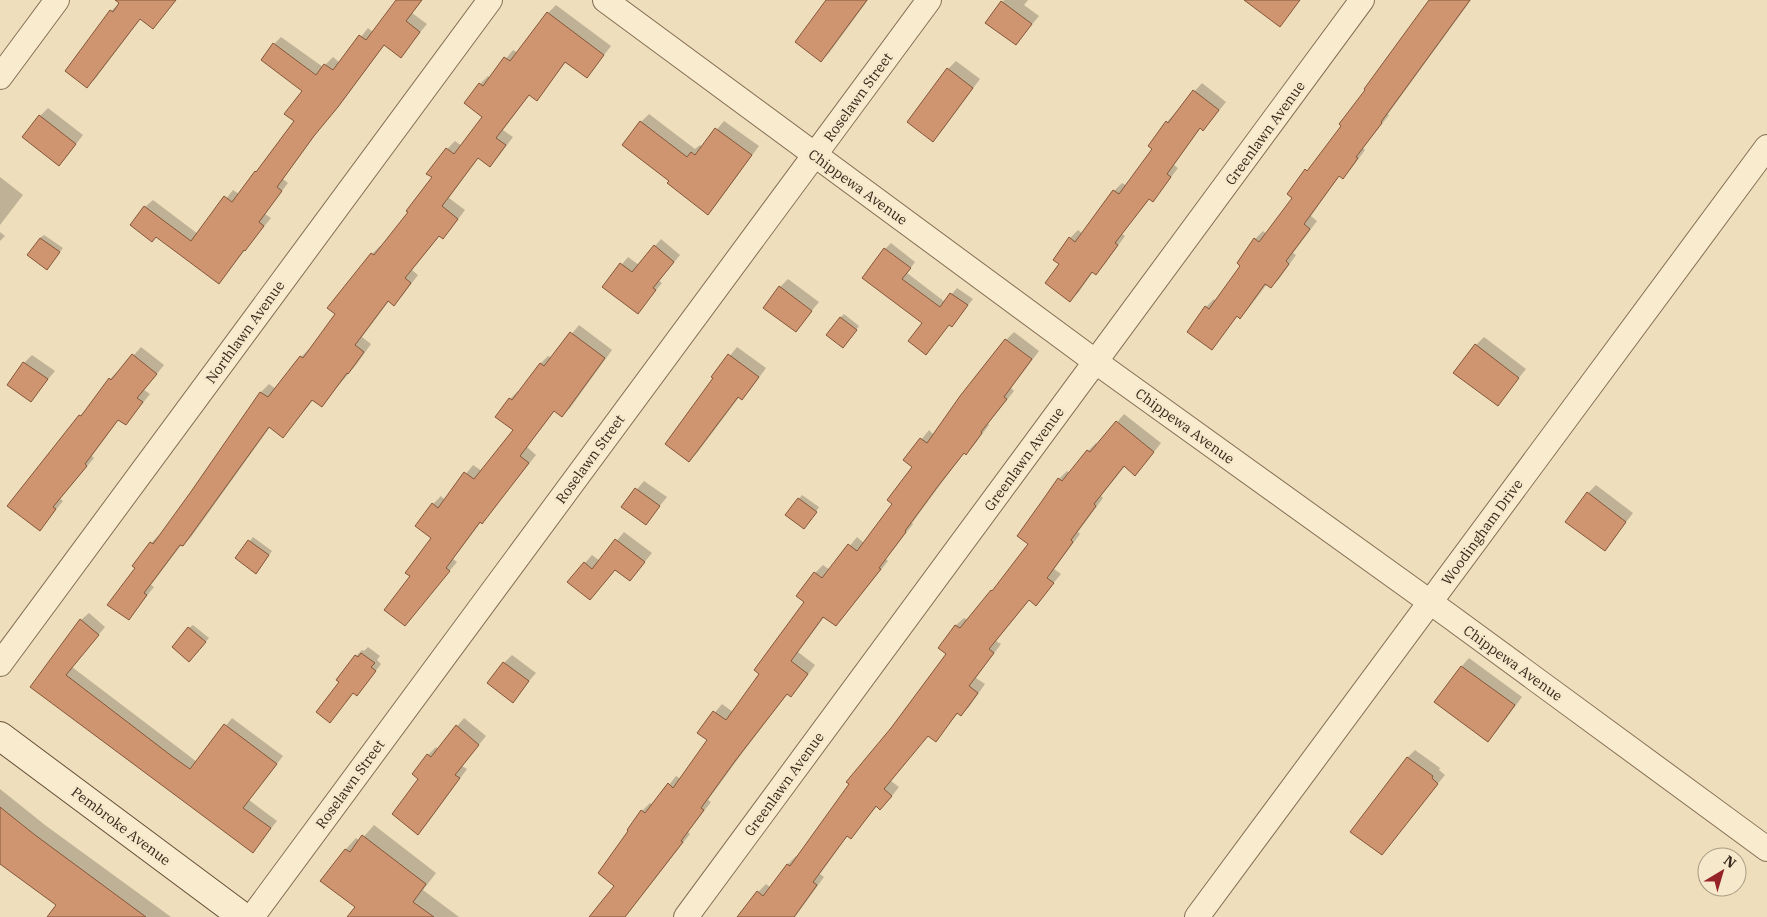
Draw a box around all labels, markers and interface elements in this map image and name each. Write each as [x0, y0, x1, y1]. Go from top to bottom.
street label: Roselawn Street [820, 49, 896, 145]
street label: Greenlawn Avenue [1221, 77, 1309, 189]
street label: Chippewa Avenue [805, 145, 911, 229]
street label: Northlawn Avenue [202, 277, 288, 387]
street label: Chippewa Avenue [1132, 384, 1238, 468]
street label: Greenlawn Avenue [980, 403, 1068, 515]
street label: Roselawn Street [552, 411, 628, 507]
street label: Woodingham Drive [1437, 475, 1527, 589]
street label: Chippewa Avenue [1460, 621, 1566, 705]
street label: Greenlawn Avenue [740, 728, 828, 840]
street label: Roselawn Street [312, 736, 388, 832]
street label: Pembroke Avenue [68, 783, 174, 869]
north arrow [1697, 847, 1747, 897]
text: N [1720, 851, 1740, 872]

